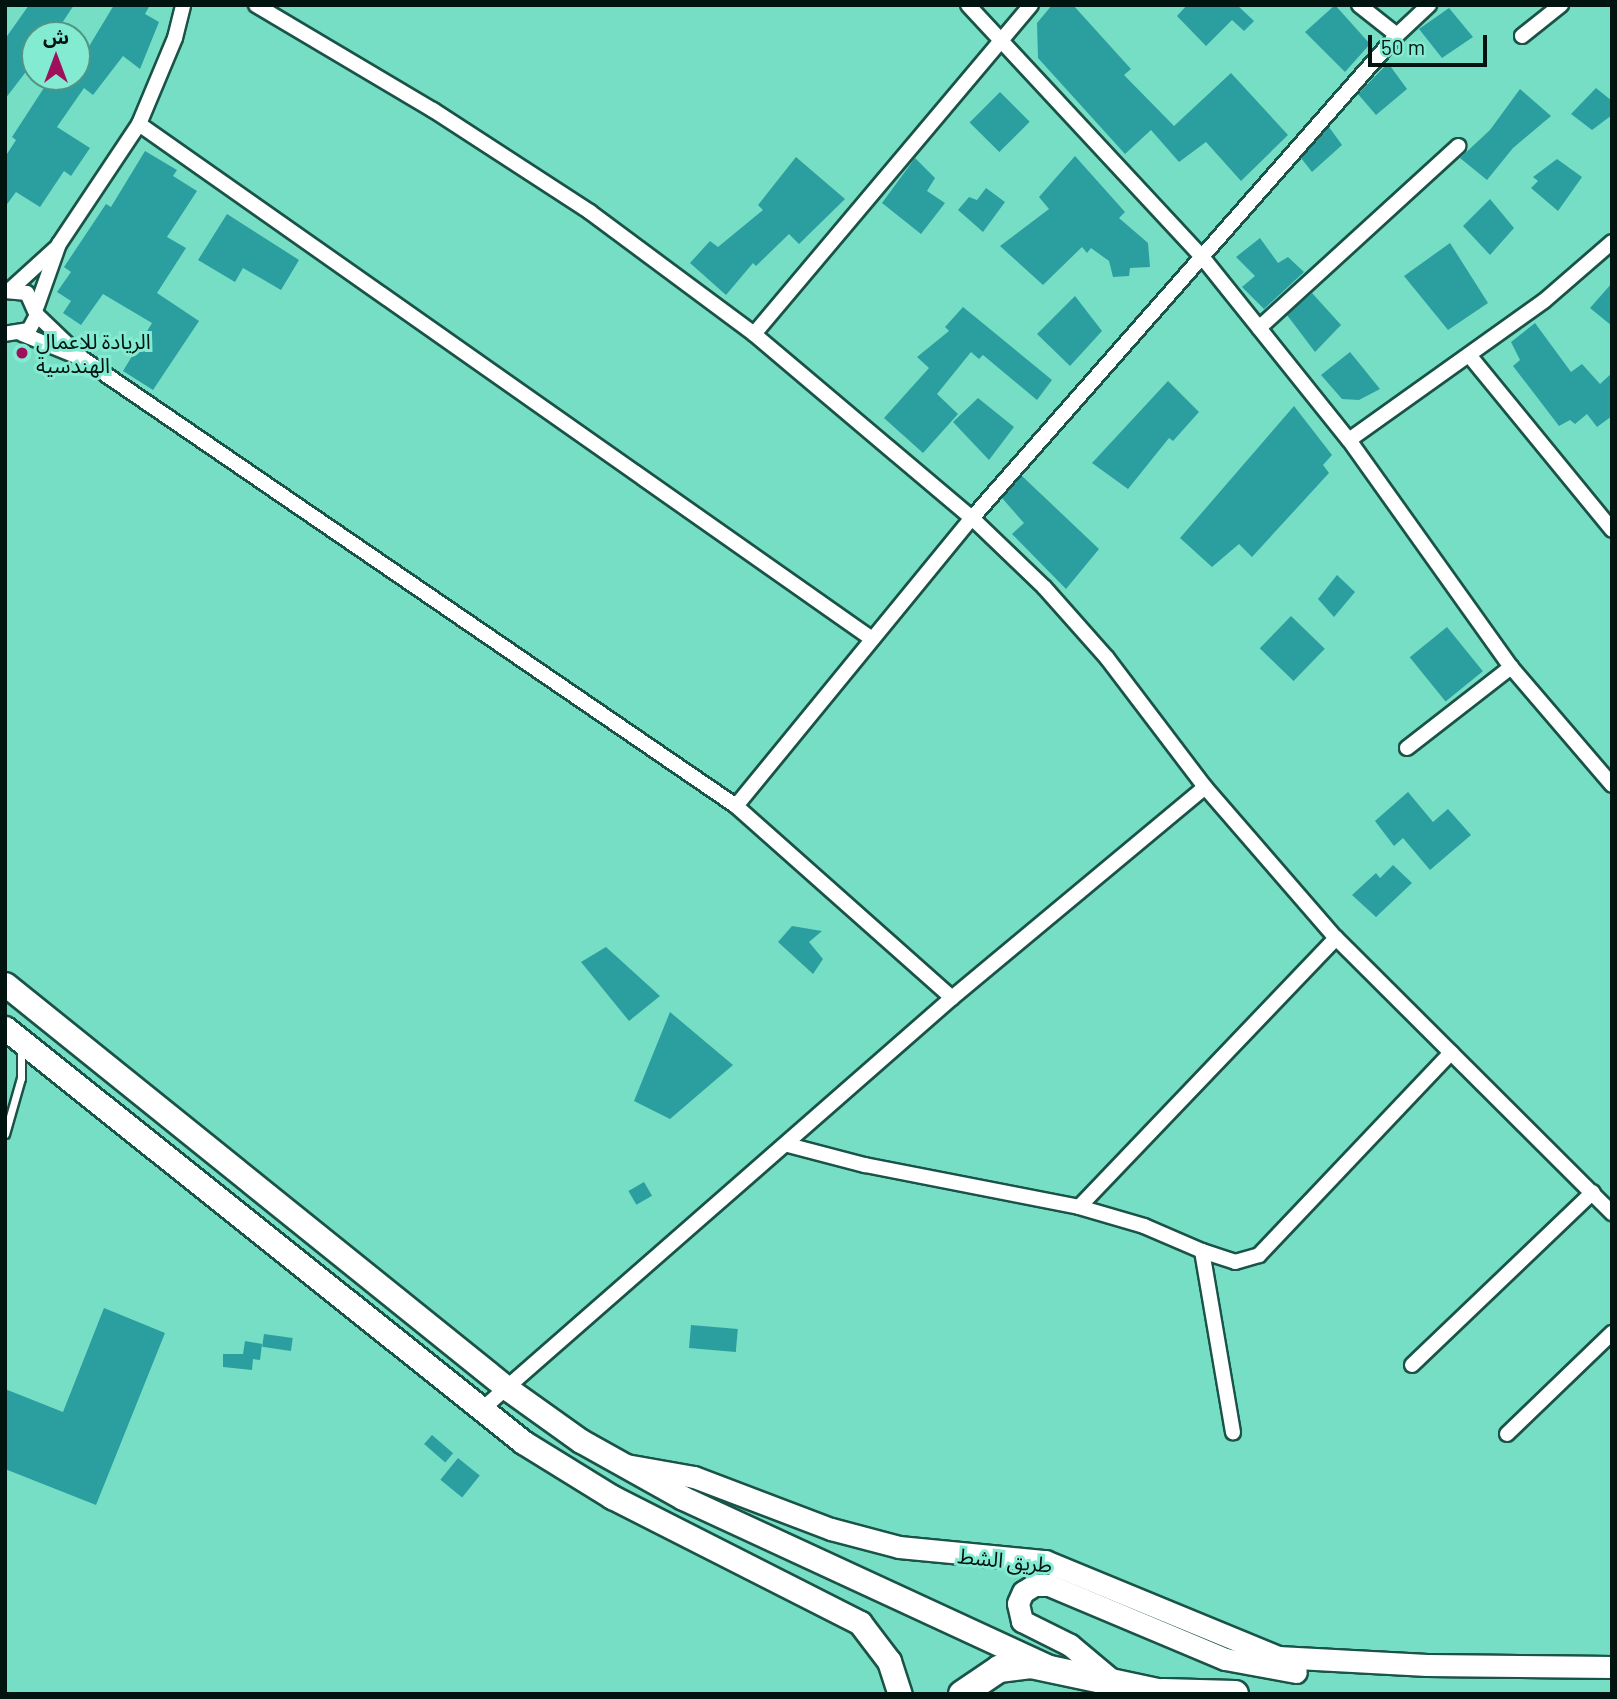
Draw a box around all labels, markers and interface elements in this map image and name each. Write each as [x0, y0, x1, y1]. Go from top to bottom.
north arrow [21, 21, 91, 91]
scale bar [1372, 21, 1491, 65]
text: ش [43, 25, 69, 48]
text: 50 m [1381, 34, 1425, 59]
place label: الريادة للاعمال الهندسية [36, 328, 151, 378]
marker: الريادة للاعمال الهندسية [14, 345, 30, 361]
street label: طريق الشط [956, 1542, 1054, 1578]

